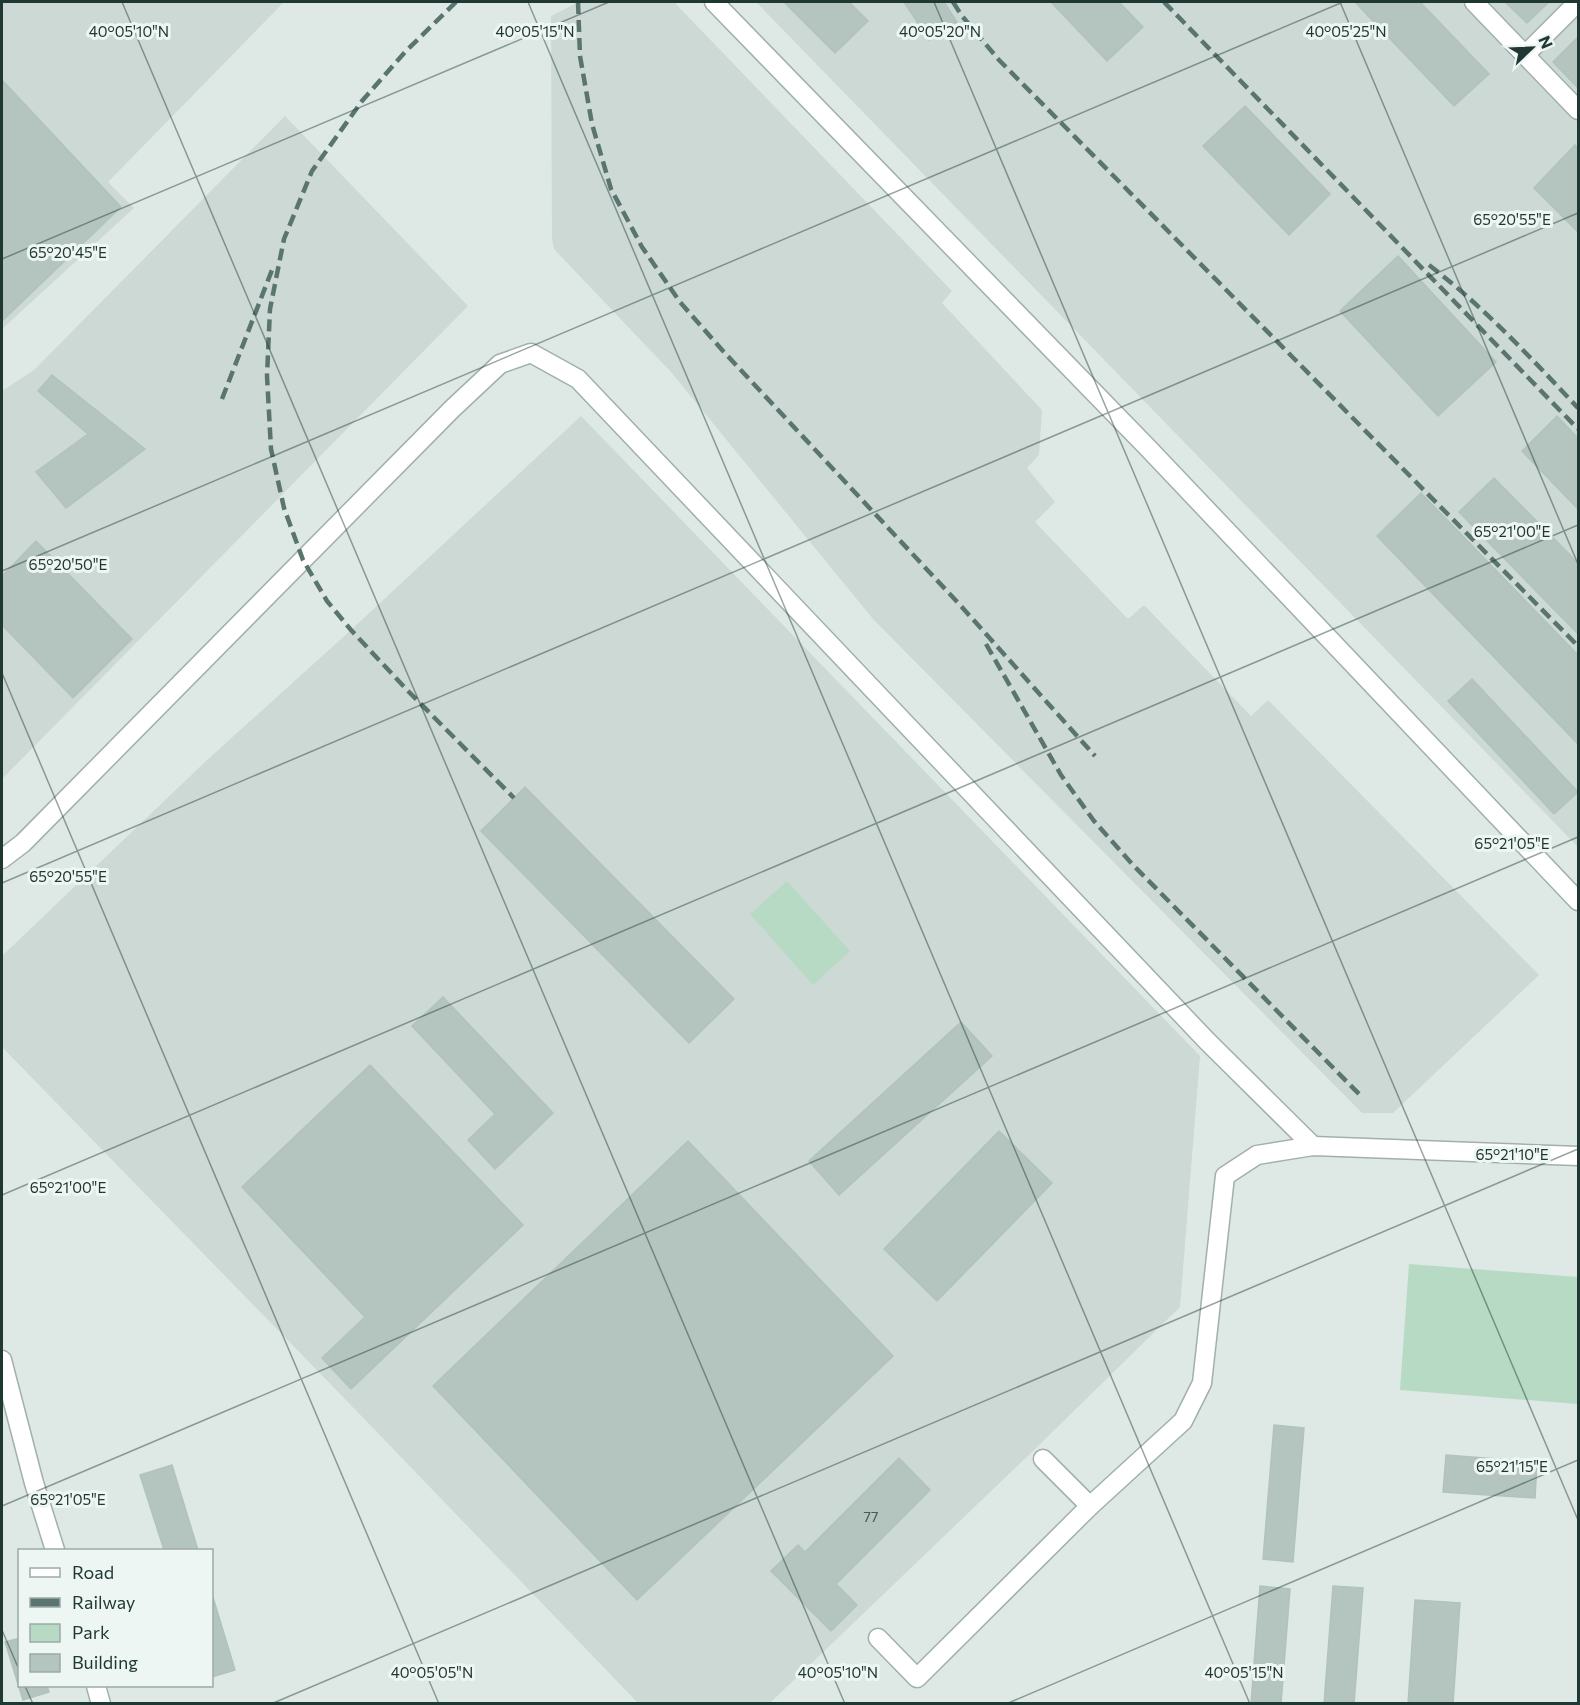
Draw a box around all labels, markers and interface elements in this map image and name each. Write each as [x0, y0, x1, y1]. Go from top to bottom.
north arrow [1502, 18, 1562, 78]
text: 40°05'10"N [89, 22, 169, 40]
text: 40°05'15"N [495, 22, 575, 40]
text: 40°05'20"N [899, 22, 981, 40]
text: 40°05'25"N [1305, 22, 1387, 40]
text: N [1535, 33, 1557, 51]
text: 65°20'55"E [1473, 210, 1551, 228]
text: 65°20'45"E [29, 243, 107, 261]
text: 65°21'00"E [1474, 522, 1550, 540]
text: 65°20'50"E [29, 555, 107, 573]
text: 65°21'05"E [1474, 834, 1550, 852]
text: 65°20'55"E [29, 867, 107, 885]
text: 65°21'10"E [1475, 1145, 1549, 1163]
text: 65°21'00"E [30, 1178, 106, 1196]
text: 65°21'15"E [1476, 1457, 1548, 1475]
text: 65°21'05"E [30, 1490, 106, 1508]
house number: 77 [864, 1508, 878, 1525]
legend [18, 1549, 213, 1687]
text: Road [72, 1561, 114, 1583]
text: Railway [72, 1591, 135, 1613]
text: Park [72, 1621, 110, 1643]
text: Building [72, 1651, 138, 1673]
text: 40°05'05"N [391, 1663, 473, 1681]
text: 40°05'10"N [798, 1663, 878, 1681]
text: 40°05'15"N [1204, 1663, 1284, 1681]

